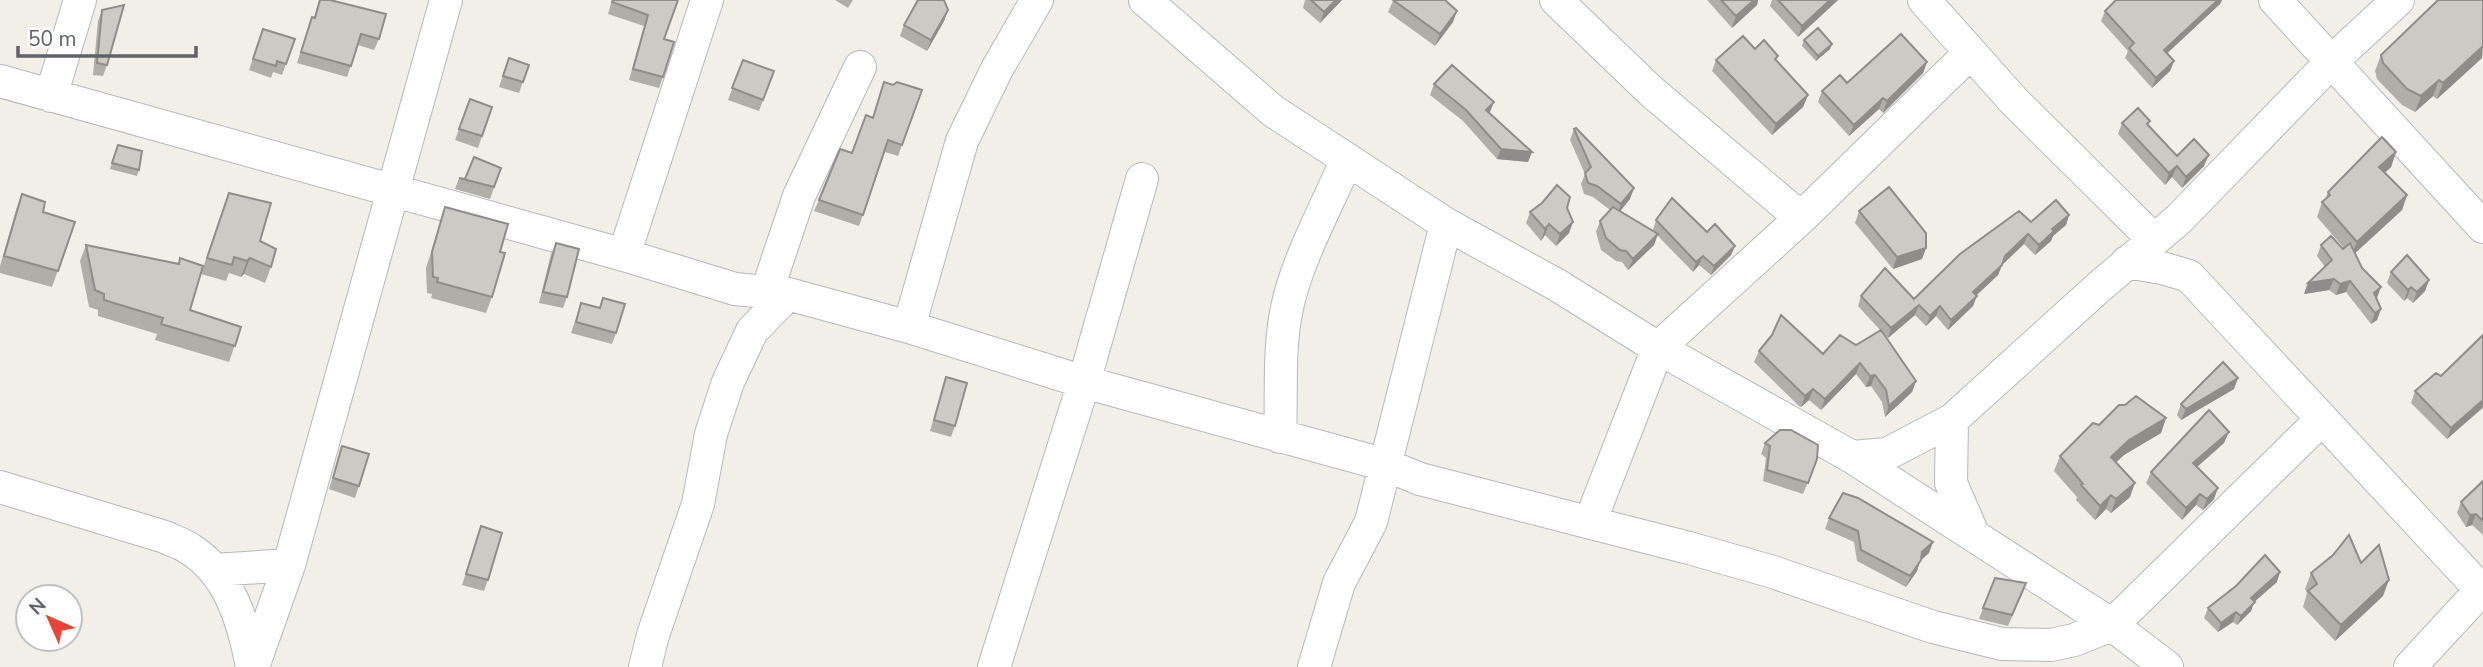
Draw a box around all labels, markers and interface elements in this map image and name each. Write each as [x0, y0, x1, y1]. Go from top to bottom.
scale bar [18, 14, 196, 58]
text: 50 m [28, 25, 77, 53]
north arrow [14, 583, 84, 653]
text: N [23, 592, 52, 621]

